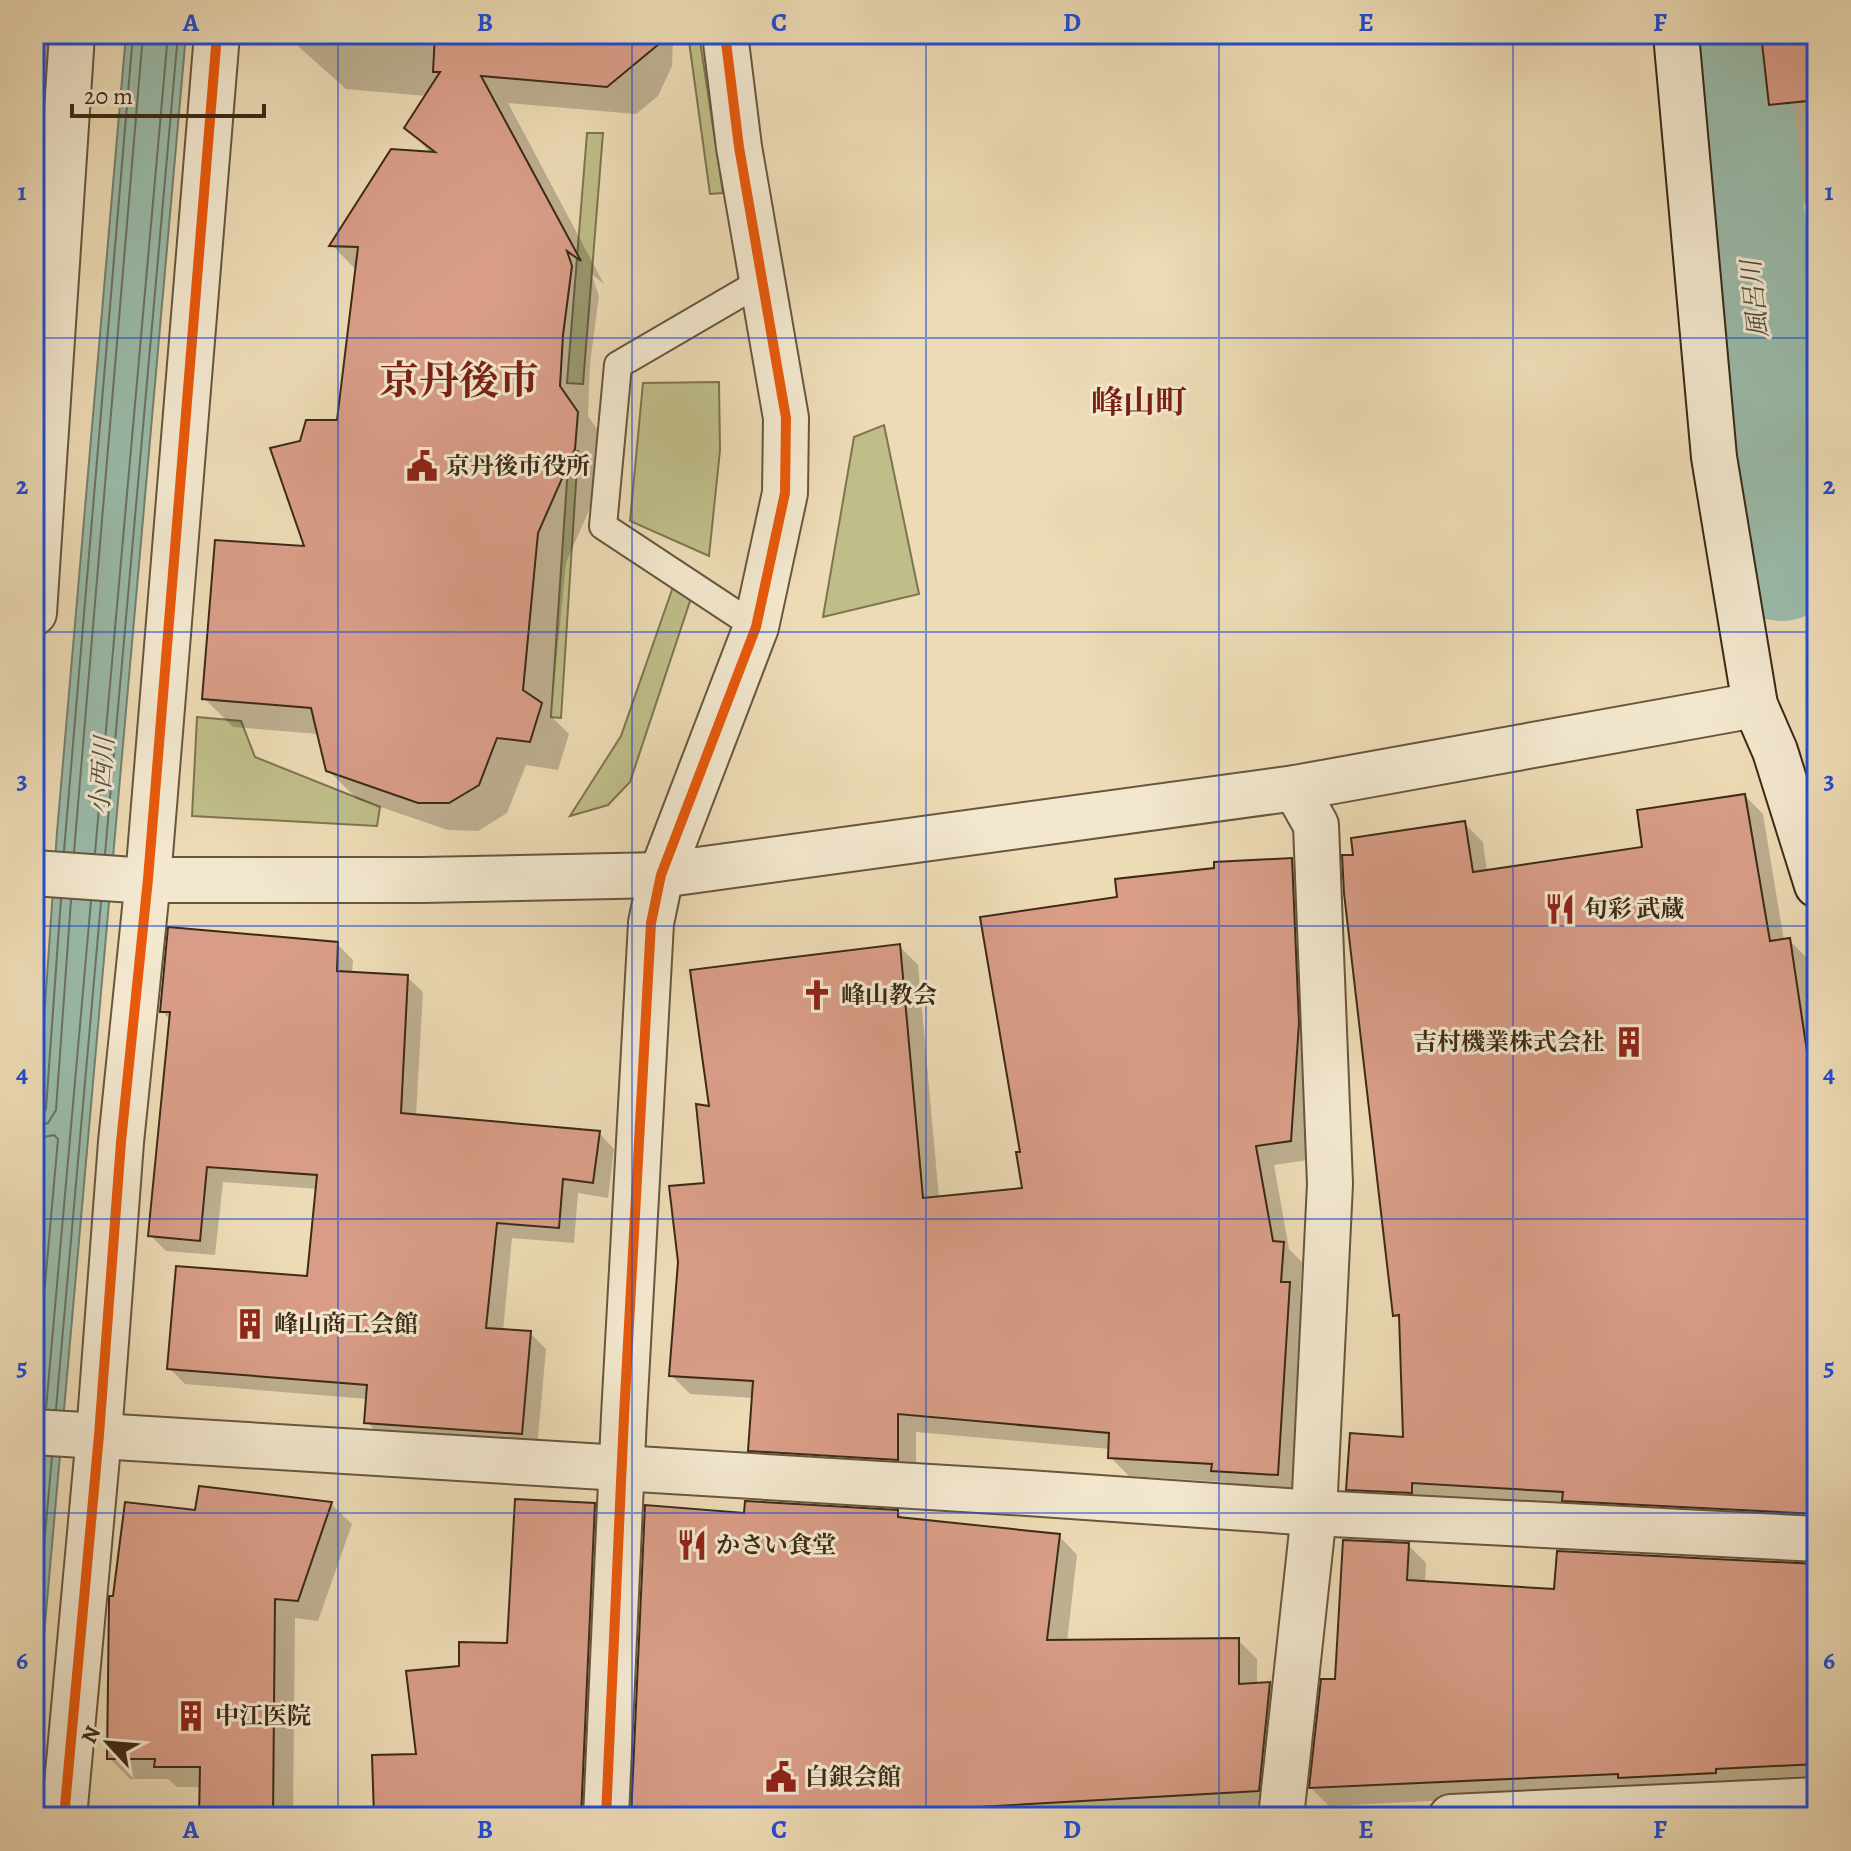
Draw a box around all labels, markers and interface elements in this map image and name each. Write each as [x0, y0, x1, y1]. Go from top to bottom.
text: A [182, 5, 200, 40]
text: B [477, 5, 493, 40]
text: C [771, 5, 787, 40]
text: D [1063, 5, 1081, 40]
text: E [1358, 5, 1374, 40]
text: F [1653, 5, 1667, 40]
scale bar [72, 68, 264, 118]
text: 20 m [84, 80, 133, 112]
text: 1 [17, 174, 27, 209]
text: 1 [1824, 174, 1834, 209]
water label: 風呂川 [1733, 255, 1776, 340]
district label: 京丹後市 [379, 353, 539, 408]
district label: 峰山町 [1091, 380, 1187, 424]
public building icon: 京丹後市役所 [405, 449, 439, 483]
place label: 京丹後市役所 [446, 450, 590, 482]
text: 2 [16, 468, 29, 503]
text: 2 [1823, 468, 1836, 503]
water label: 小西川 [82, 733, 122, 816]
text: 3 [16, 762, 28, 797]
text: 3 [1823, 762, 1835, 797]
restaurant icon: 旬彩 武蔵 [1543, 892, 1577, 926]
place label: 旬彩 武蔵 [1584, 893, 1684, 925]
church icon: 峰山教会 [800, 978, 834, 1012]
place label: 峰山教会 [841, 979, 937, 1011]
building icon: 吉村機業株式会社 [1612, 1025, 1646, 1059]
place label: 吉村機業株式会社 [1413, 1026, 1605, 1058]
text: 4 [16, 1056, 28, 1091]
text: 4 [1823, 1056, 1835, 1091]
building icon: 峰山商工会館 [233, 1307, 267, 1341]
place label: 峰山商工会館 [274, 1308, 418, 1340]
text: 5 [16, 1349, 28, 1384]
text: 5 [1823, 1349, 1835, 1384]
restaurant icon: かさい食堂 [675, 1528, 709, 1562]
place label: かさい食堂 [716, 1529, 836, 1561]
text: 6 [16, 1643, 28, 1678]
text: 6 [1823, 1643, 1835, 1678]
building icon: 中江医院 [174, 1699, 208, 1733]
place label: 中江医院 [215, 1700, 311, 1732]
north arrow [68, 1703, 148, 1783]
text: N [74, 1721, 108, 1748]
public building icon: 白銀会館 [764, 1760, 798, 1794]
place label: 白銀会館 [805, 1761, 901, 1793]
text: A [182, 1812, 200, 1847]
text: B [477, 1812, 493, 1847]
text: C [771, 1812, 787, 1847]
text: D [1063, 1812, 1081, 1847]
text: E [1358, 1812, 1374, 1847]
text: F [1653, 1812, 1667, 1847]

